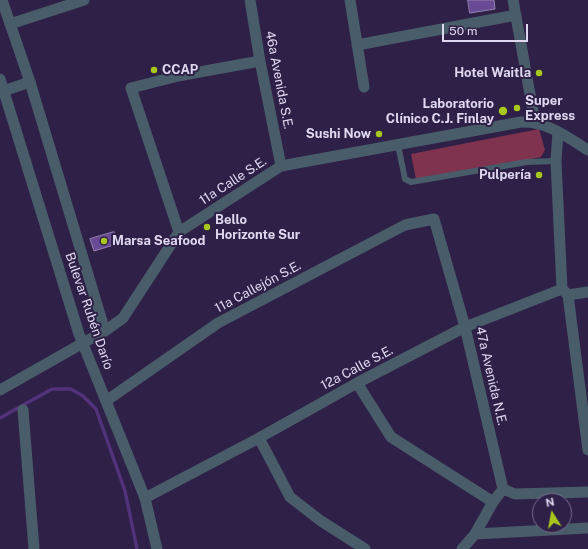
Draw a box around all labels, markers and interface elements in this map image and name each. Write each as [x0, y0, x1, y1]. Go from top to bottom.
scale bar [444, 16, 530, 42]
text: 50 m [449, 24, 477, 38]
street label: 46a Avenida S.E. [262, 30, 296, 130]
place label: CCAP [162, 62, 198, 78]
marker: CCAP [149, 65, 159, 75]
place label: Hotel Waitla [454, 65, 531, 81]
marker: Hotel Waitla [534, 68, 544, 78]
place label: Super Express [525, 93, 575, 124]
place label: Laboratorio Clínico C.J. Finlay [386, 96, 494, 127]
marker: Super Express [512, 103, 522, 113]
marker: Laboratorio Clínico C.J. Finlay [497, 105, 509, 117]
place label: Sushi Now [306, 126, 371, 142]
marker: Sushi Now [374, 129, 384, 139]
street label: 11a Calle S.E. [196, 154, 270, 208]
place label: Pulpería [479, 167, 531, 183]
marker: Pulpería [534, 170, 544, 180]
place label: Bello Horizonte Sur [215, 212, 300, 243]
marker: Bello Horizonte Sur [202, 222, 212, 232]
place label: Marsa Seafood [112, 233, 205, 249]
marker: Marsa Seafood [99, 236, 109, 246]
street label: Bulevar Rubén Darío [62, 250, 116, 372]
street label: 11a Callejón S.E. [212, 258, 304, 316]
street label: 47a Avenida N.E. [472, 325, 510, 427]
street label: 12a Calle S.E. [318, 342, 396, 394]
north arrow [532, 493, 572, 533]
text: N [545, 495, 555, 509]

